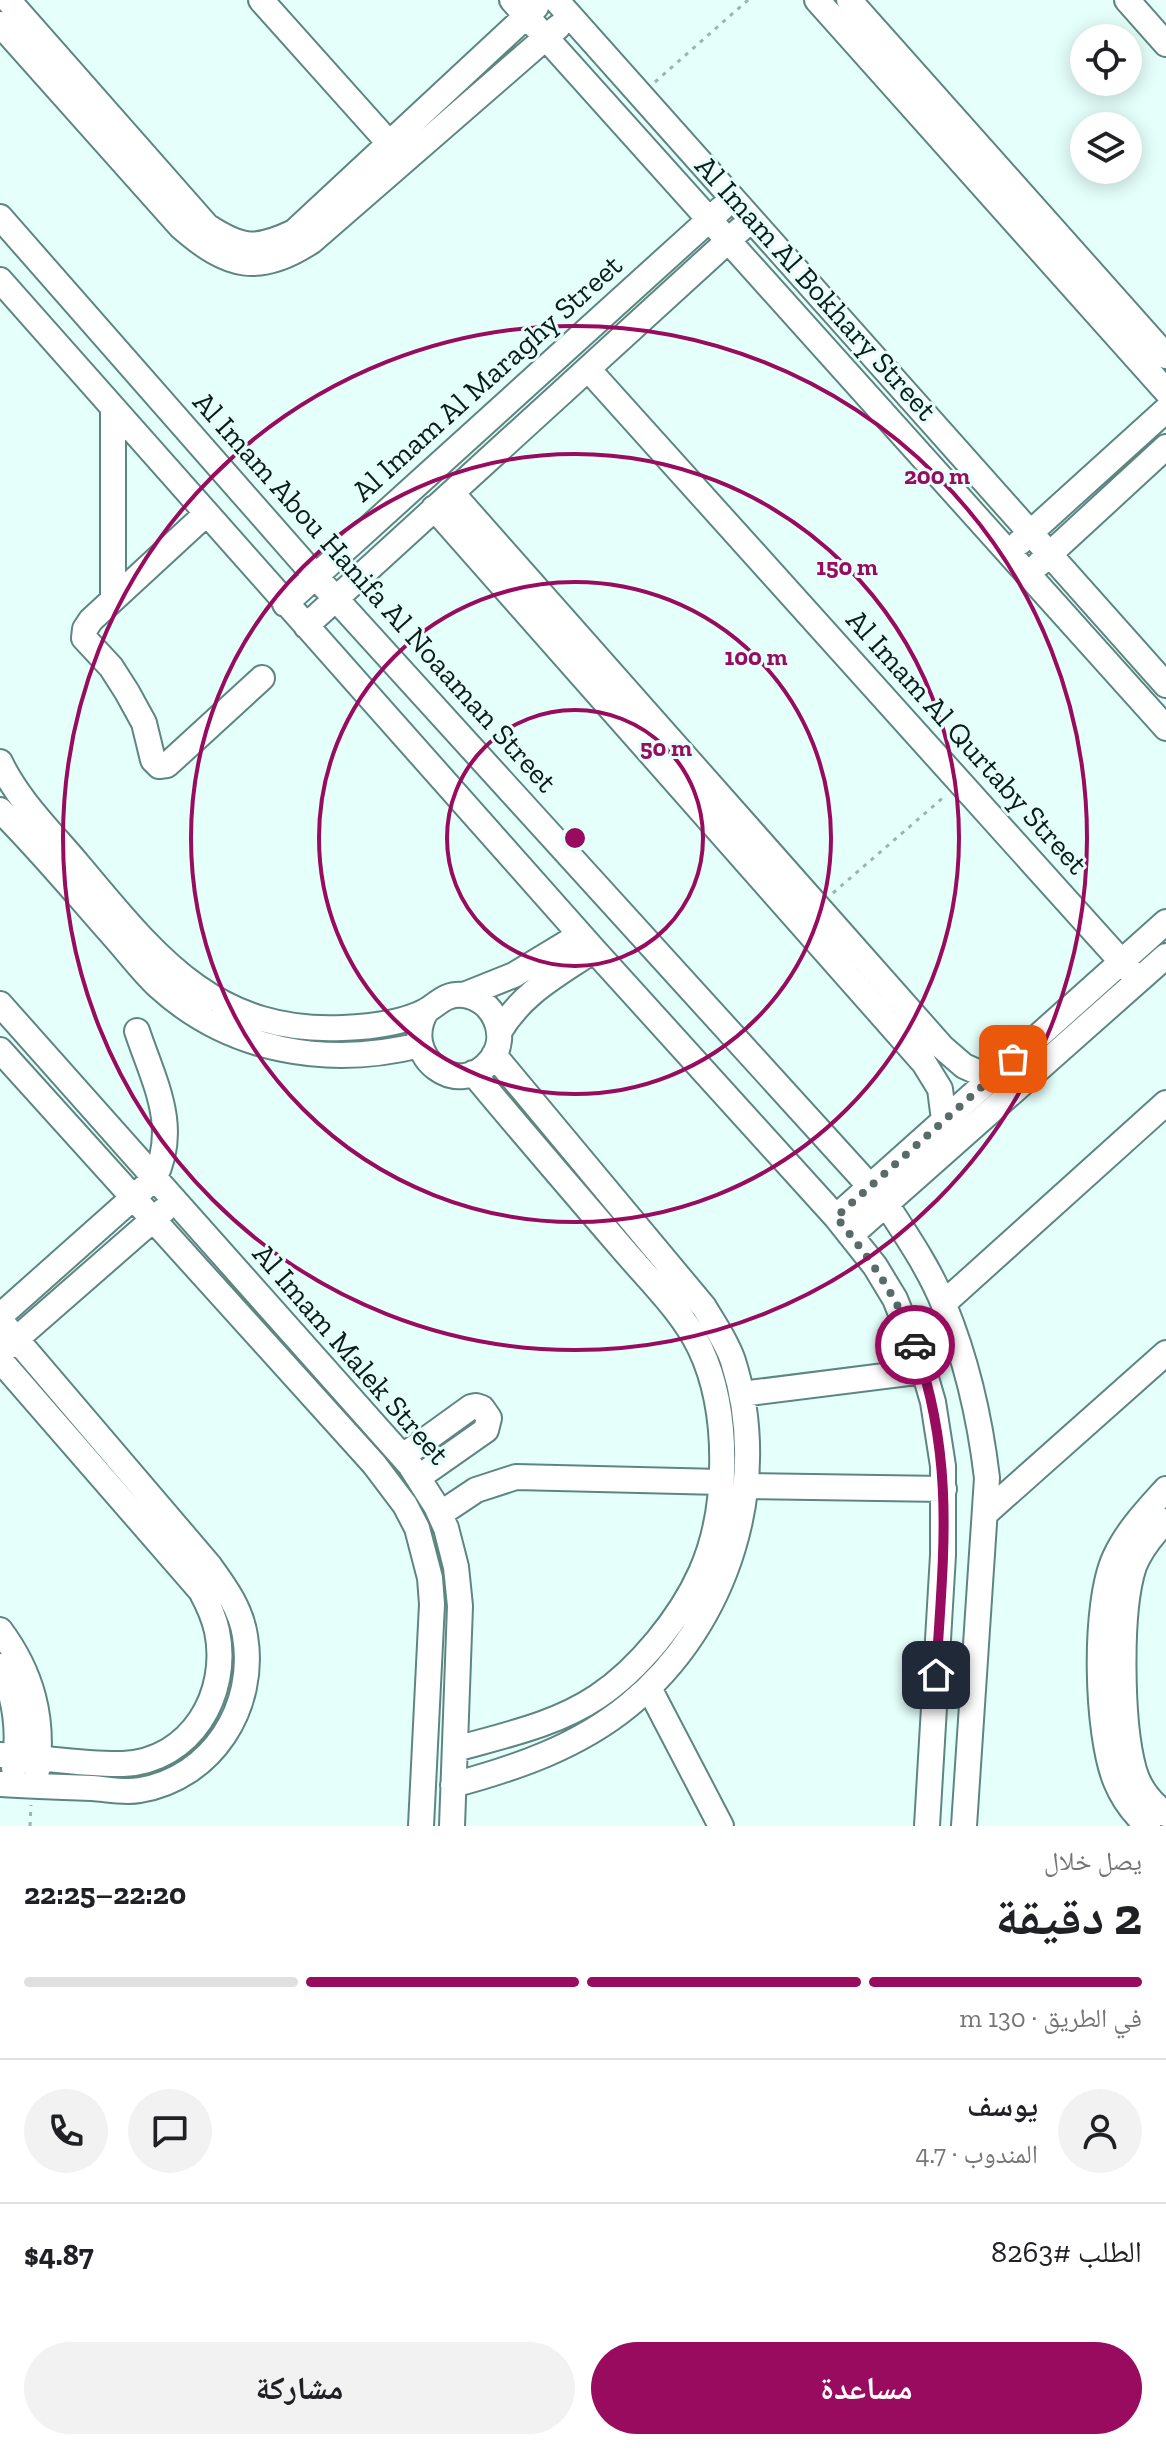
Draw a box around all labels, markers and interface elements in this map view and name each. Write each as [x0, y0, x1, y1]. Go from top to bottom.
map controls [1070, 24, 1142, 184]
button: locate [1070, 24, 1142, 96]
button: layers [1070, 112, 1142, 184]
street label: Al Imam Al Bokhary Street [688, 148, 944, 428]
street label: Al Imam Al Maraghy Street [345, 247, 629, 509]
street label: Al Imam Abou Hanifa Al Noaaman Street [185, 384, 565, 800]
text: 200 m [904, 461, 970, 490]
text: 150 m [816, 552, 878, 581]
street label: Al Imam Al Qurtaby Street [839, 602, 1095, 882]
text: 100 m [725, 642, 787, 671]
text: 50 m [640, 733, 692, 762]
centre of rings [561, 824, 589, 852]
pin [979, 1025, 1047, 1093]
icon: bag [991, 1037, 1035, 1081]
street label: Al Imam Malek Street [245, 1236, 457, 1472]
courier [875, 1305, 955, 1385]
icon: car [893, 1323, 937, 1367]
pin [902, 1641, 970, 1709]
icon: home [914, 1653, 958, 1697]
text: يصل خلال [1044, 1845, 1142, 1877]
text: 22:20–22:25 [24, 1876, 186, 1912]
text: 2 دقيقة [995, 1885, 1142, 1947]
text: في الطريق · 130 m [960, 2002, 1142, 2034]
text: يوسف [967, 2088, 1038, 2124]
button: phone [24, 2089, 108, 2173]
button: chat [128, 2089, 212, 2173]
button: person [1058, 2089, 1142, 2173]
text: المندوب · 4.7 [915, 2138, 1038, 2170]
text: الطلب #8263 [991, 2234, 1142, 2270]
text: $4.87 [24, 2237, 94, 2273]
button: مشاركة [24, 2342, 575, 2434]
button: مساعدة [591, 2342, 1142, 2434]

